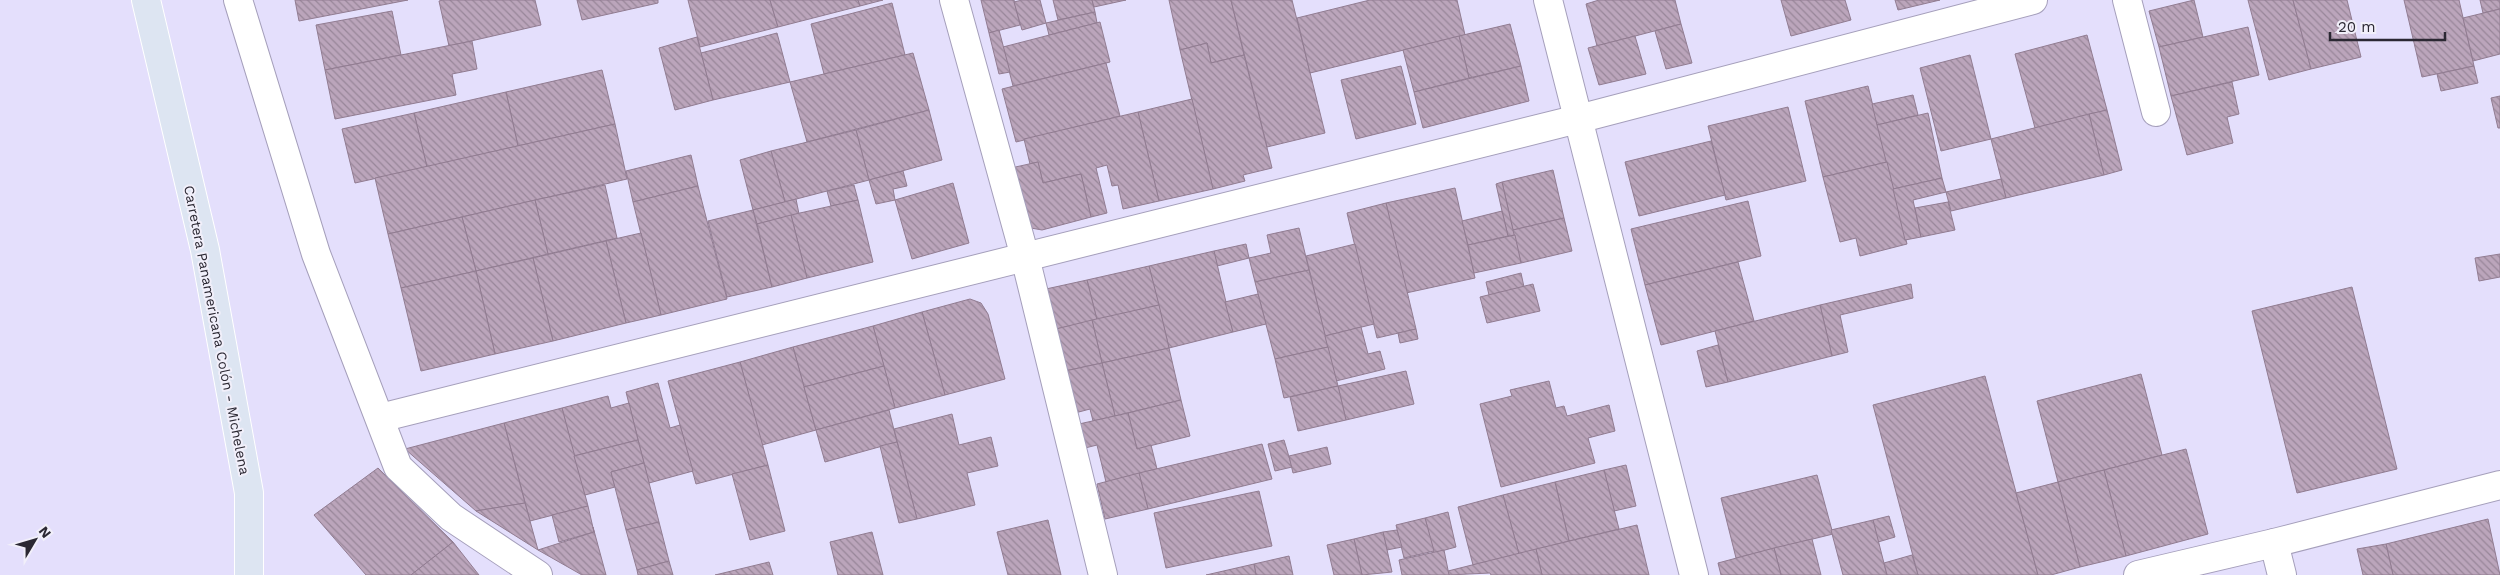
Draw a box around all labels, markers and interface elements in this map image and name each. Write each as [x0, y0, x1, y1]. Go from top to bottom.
scale bar [2330, 10, 2445, 42]
text: 20 m [2338, 18, 2376, 36]
street label: Carretera Panamericana Colón - Michelena [181, 184, 253, 476]
north arrow [10, 515, 60, 565]
text: N [36, 523, 55, 541]

